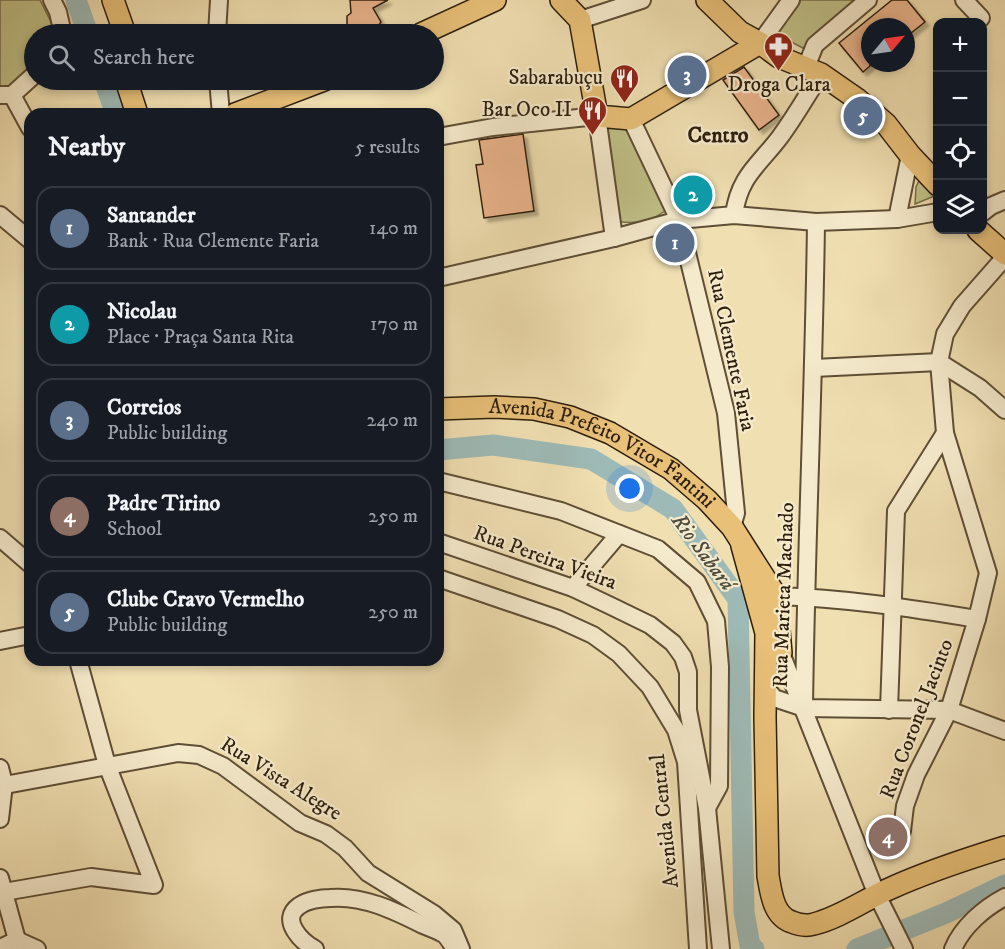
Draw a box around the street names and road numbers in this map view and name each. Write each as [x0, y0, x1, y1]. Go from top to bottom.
street label: Rua Clemente Faria [701, 267, 761, 433]
street label: Avenida Prefeito Vitor Fantini [488, 394, 721, 514]
street label: Rua Marieta Machado [768, 502, 800, 688]
street label: Rua Pereira Vieira [470, 520, 620, 596]
street label: Rua Coronel Jacinto [875, 635, 959, 803]
street label: Rua Vista Alegre [215, 731, 347, 827]
street label: Avenida Central [645, 752, 685, 889]

